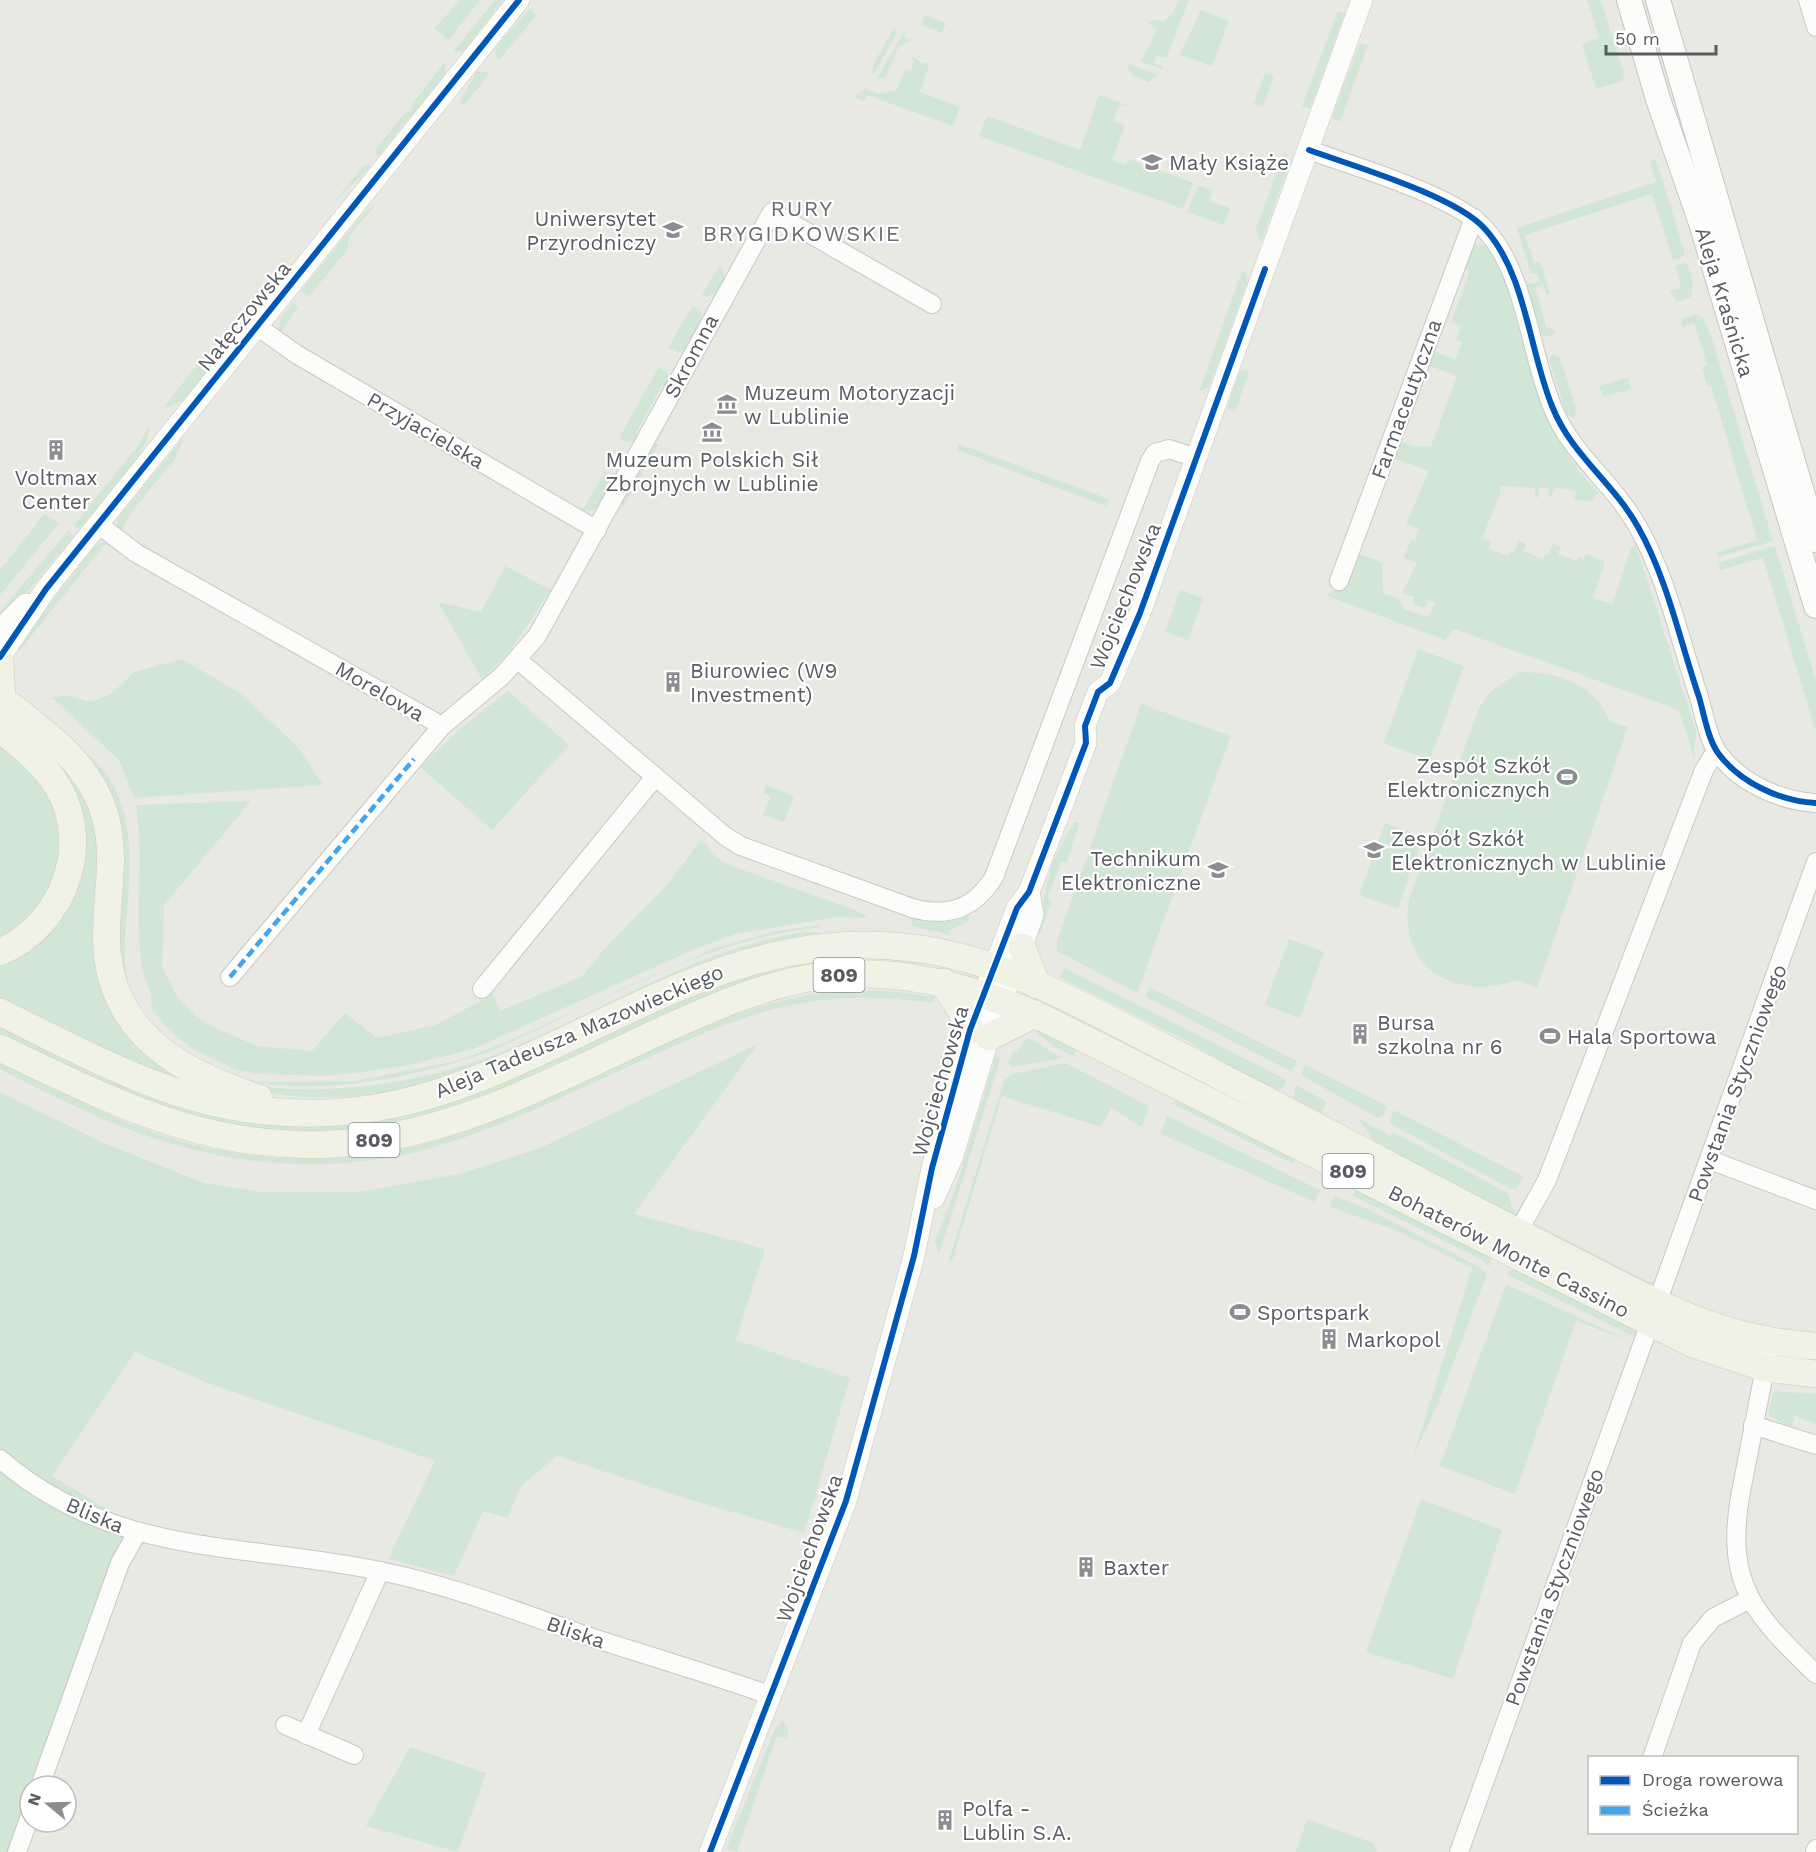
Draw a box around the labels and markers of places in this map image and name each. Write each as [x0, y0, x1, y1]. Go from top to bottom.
school or university icon: Mały Książe [1140, 150, 1164, 174]
place label: Mały Książe [1169, 150, 1289, 175]
place label: Uniwersytet Przyrodniczy [526, 206, 656, 255]
school or university icon: Uniwersytet Przyrodniczy [661, 218, 685, 242]
place label: Muzeum Motoryzacji w Lublinie [744, 380, 955, 429]
museum icon: Muzeum Motoryzacji w Lublinie [715, 392, 739, 416]
museum icon: Muzeum Polskich Sił Zbrojnych w Lublinie [700, 420, 724, 444]
building icon: Voltmax Center [44, 438, 68, 462]
place label: Muzeum Polskich Sił Zbrojnych w Lublinie [605, 447, 819, 496]
place label: Voltmax Center [14, 465, 98, 514]
place label: Biurowiec (W9 Investment) [690, 658, 837, 707]
building icon: Biurowiec (W9 Investment) [661, 670, 685, 694]
place label: Zespół Szkół Elektronicznych [1387, 753, 1550, 802]
sports icon: Zespół Szkół Elektronicznych [1555, 765, 1579, 789]
place label: Zespół Szkół Elektronicznych w Lublinie [1391, 826, 1666, 875]
school or university icon: Zespół Szkół Elektronicznych w Lublinie [1362, 838, 1386, 862]
place label: Technikum Elektroniczne [1061, 846, 1201, 895]
school or university icon: Technikum Elektroniczne [1206, 858, 1230, 882]
place label: Bursa szkolna nr 6 [1377, 1010, 1502, 1059]
building icon: Bursa szkolna nr 6 [1348, 1022, 1372, 1046]
sports icon: Hala Sportowa [1538, 1024, 1562, 1048]
place label: Hala Sportowa [1567, 1024, 1717, 1049]
sports icon: Sportspark [1228, 1300, 1252, 1324]
place label: Sportspark [1257, 1300, 1370, 1325]
building icon: Markopol [1317, 1327, 1341, 1351]
place label: Markopol [1346, 1327, 1441, 1352]
building icon: Baxter [1074, 1555, 1098, 1579]
place label: Baxter [1103, 1555, 1170, 1580]
place label: Polfa - Lublin S.A. [962, 1796, 1072, 1845]
building icon: Polfa - Lublin S.A. [933, 1808, 957, 1832]

